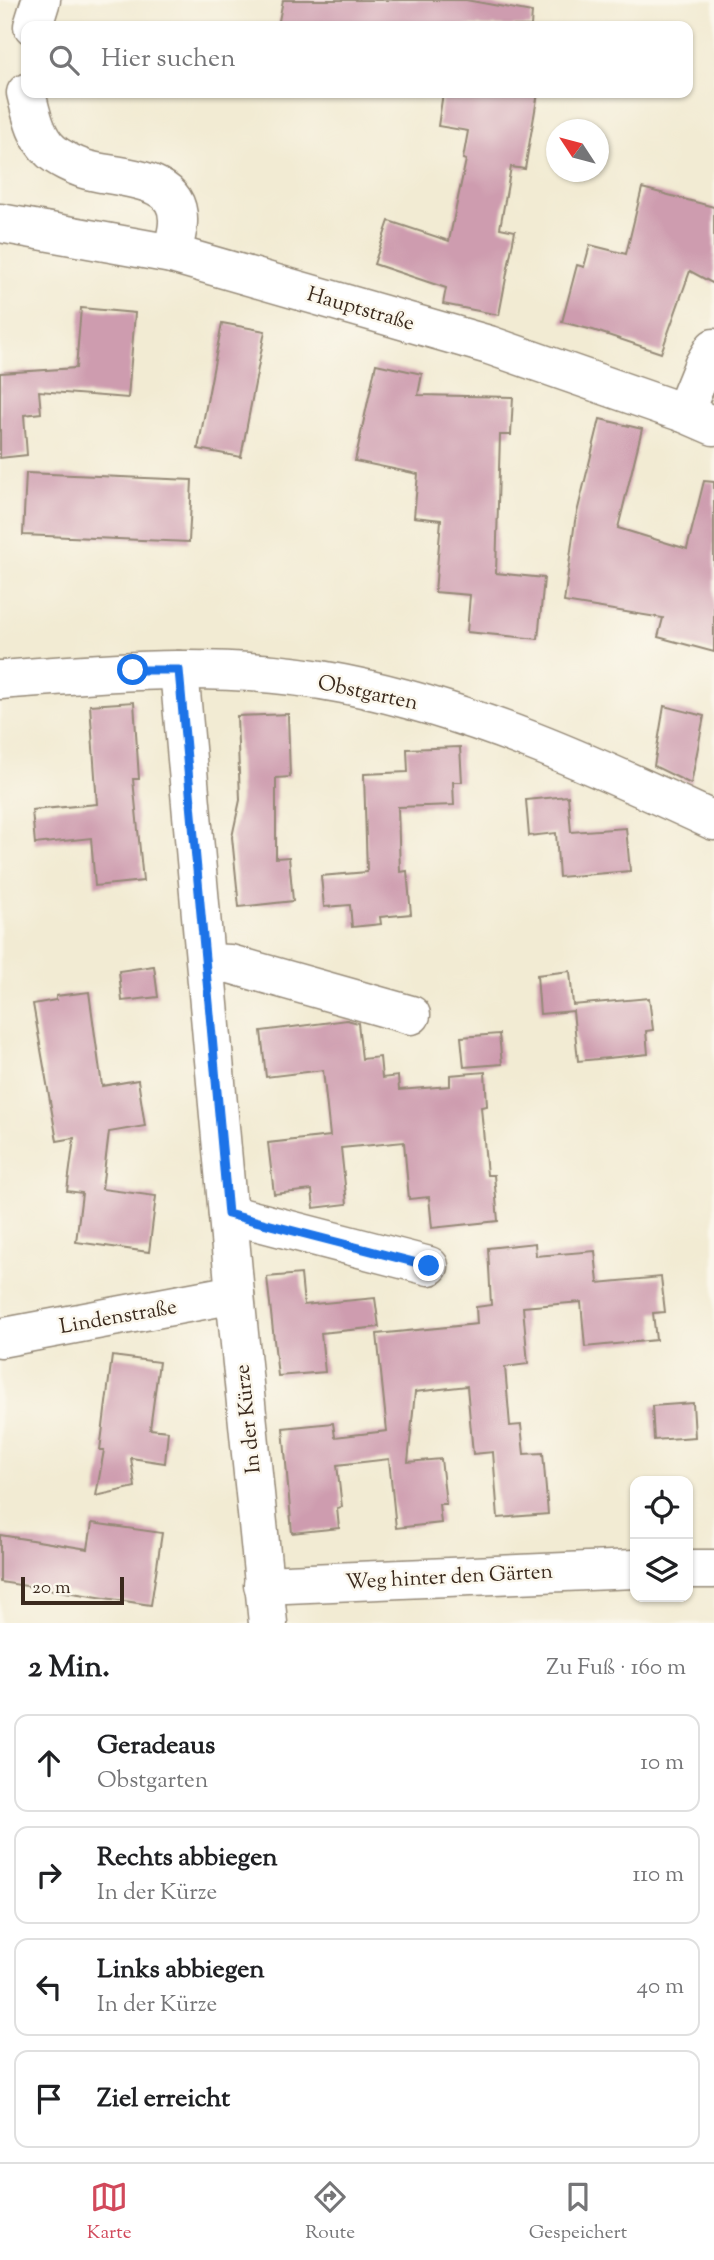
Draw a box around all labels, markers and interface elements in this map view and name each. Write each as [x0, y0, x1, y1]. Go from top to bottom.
search box [21, 21, 693, 98]
icon: search [45, 41, 83, 79]
text: Hier suchen [101, 41, 236, 78]
north arrow [546, 119, 609, 182]
street label: Hauptstraße [303, 280, 418, 340]
route start [117, 654, 148, 685]
street label: Obstgarten [315, 669, 420, 719]
route end [413, 1250, 444, 1281]
street label: Lindenstraße [57, 1293, 179, 1343]
street label: In der Kürze [228, 1363, 270, 1475]
map controls [630, 1476, 693, 1602]
button: locate [630, 1476, 693, 1539]
button: layers [630, 1539, 693, 1602]
street label: Weg hinter den Gärten [345, 1558, 554, 1598]
scale bar [21, 1574, 124, 1606]
text: 20 m [32, 1575, 71, 1602]
text: 2 Min. [28, 1647, 110, 1690]
text: Zu Fuß · 160 m [546, 1652, 686, 1685]
text: Geradeaus [97, 1728, 215, 1765]
icon: ahead [30, 1744, 68, 1782]
text: 10 m [640, 1747, 684, 1780]
text: Obstgarten [97, 1765, 208, 1798]
text: Rechts abbiegen [97, 1840, 278, 1877]
icon: right [30, 1856, 68, 1894]
text: 110 m [633, 1859, 684, 1892]
text: In der Kürze [97, 1877, 217, 1910]
text: Links abbiegen [97, 1952, 265, 1989]
icon: left [30, 1968, 68, 2006]
text: 40 m [637, 1971, 684, 2004]
text: In der Kürze [97, 1989, 217, 2022]
icon: arrive [30, 2080, 68, 2118]
text: Ziel erreicht [97, 2081, 230, 2118]
tab: Karte [87, 2178, 132, 2247]
tab: Route [305, 2178, 355, 2247]
tab: Gespeichert [529, 2178, 627, 2247]

